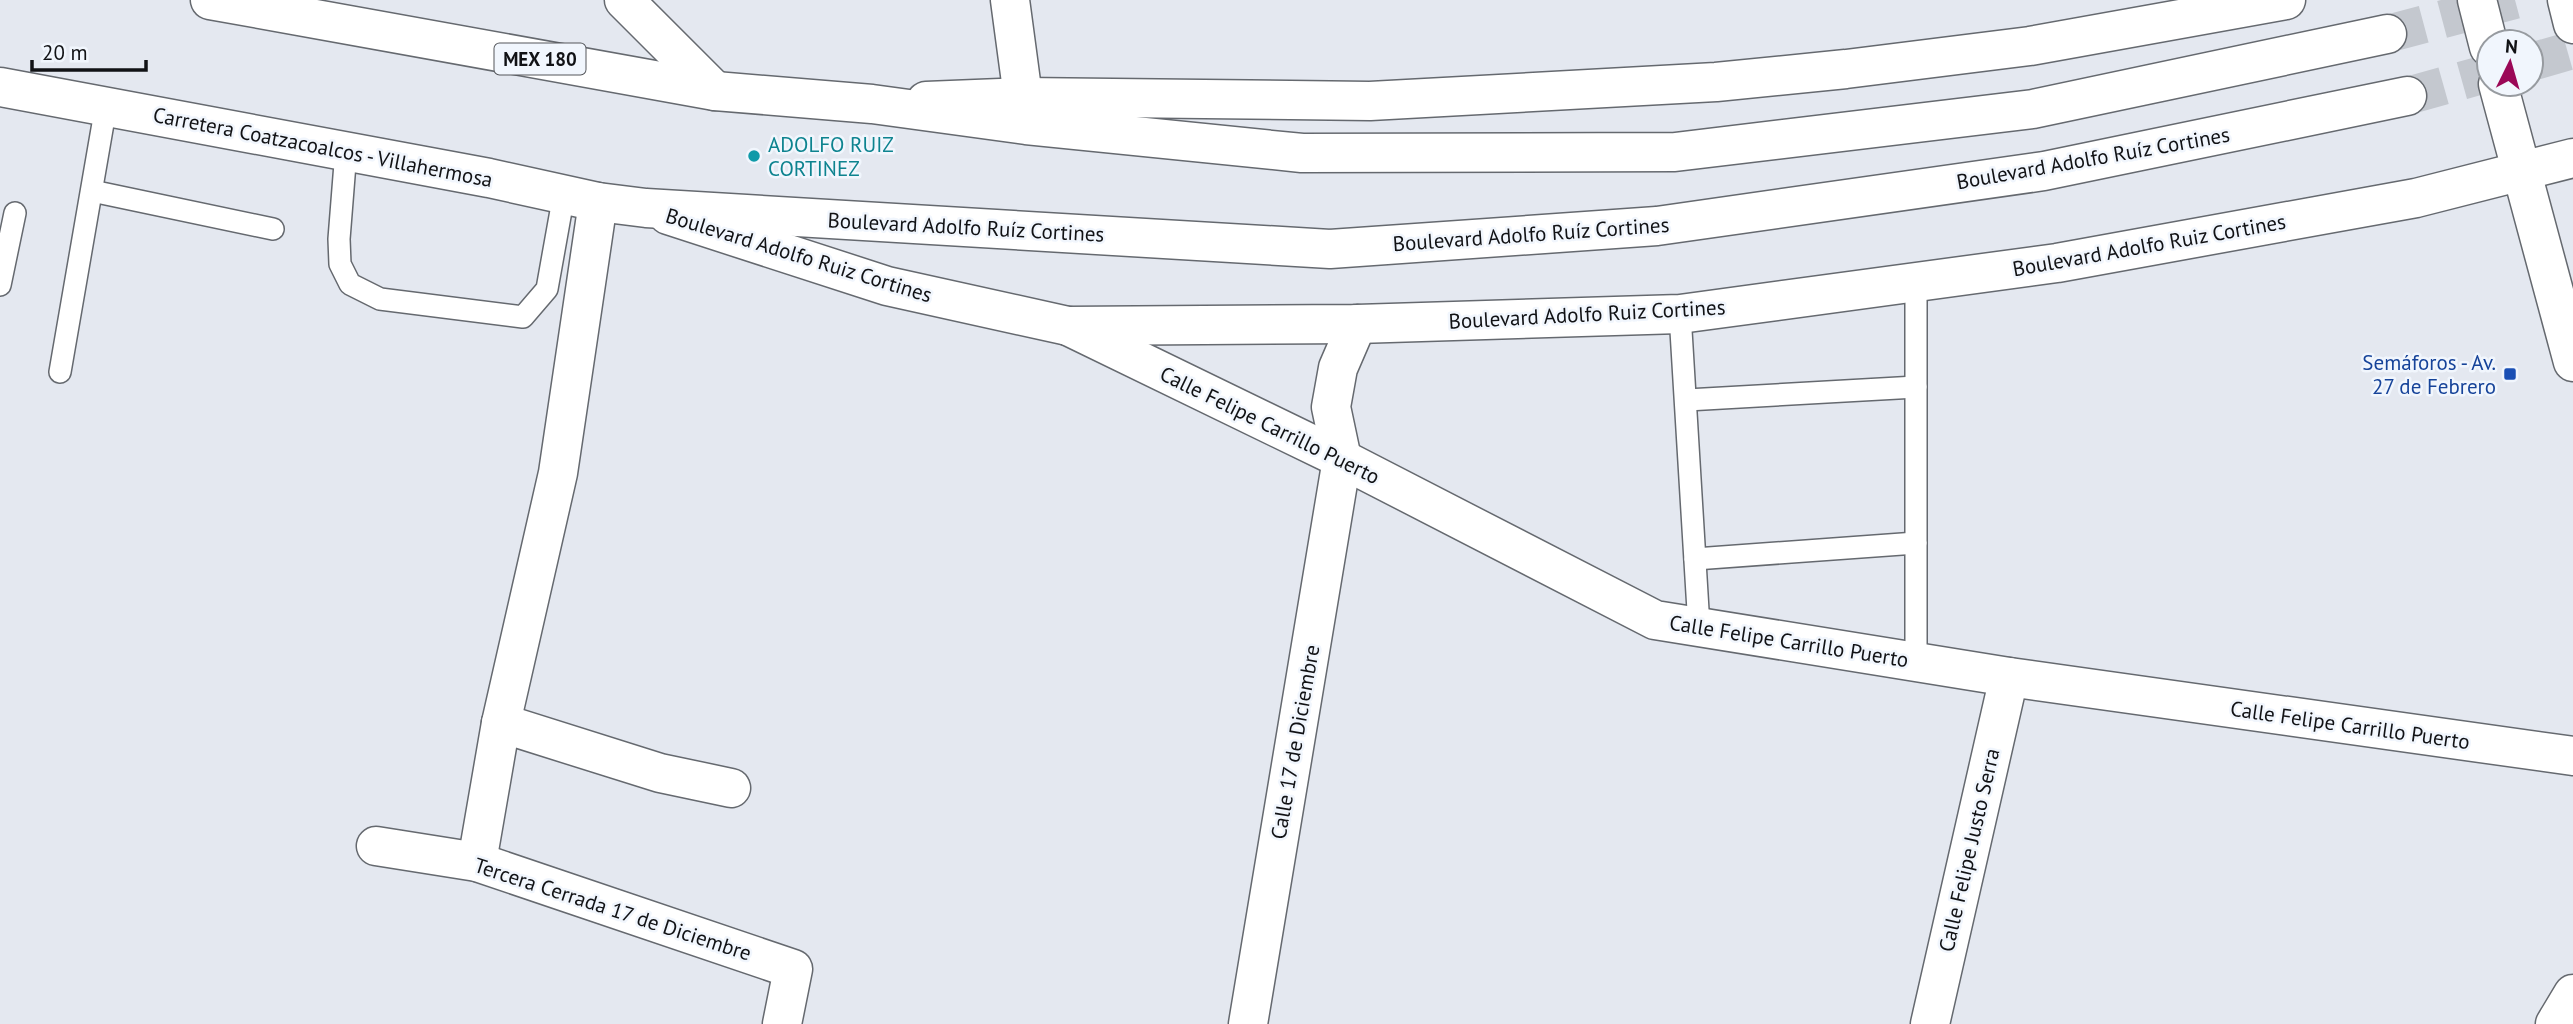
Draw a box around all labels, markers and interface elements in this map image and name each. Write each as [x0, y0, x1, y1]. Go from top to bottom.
scale bar [32, 28, 145, 72]
north arrow [2475, 28, 2545, 98]
text: N [2504, 34, 2519, 59]
text: 20 m [42, 39, 88, 66]
road number: MEX 180 [494, 44, 586, 74]
street label: Carretera Coatzacoalcos - Villahermosa [151, 101, 495, 193]
street label: Boulevard Adolfo Ruíz Cortines [1954, 121, 2232, 195]
place label: ADOLFO RUIZ CORTINEZ [768, 131, 894, 182]
marker: ADOLFO RUIZ CORTINEZ [746, 148, 762, 164]
street label: Boulevard Adolfo Ruiz Cortines [663, 202, 935, 308]
street label: Boulevard Adolfo Ruíz Cortines [827, 206, 1105, 248]
street label: Boulevard Adolfo Ruiz Cortines [2010, 208, 2288, 282]
street label: Boulevard Adolfo Ruíz Cortines [1392, 211, 1670, 257]
street label: Boulevard Adolfo Ruiz Cortines [1448, 293, 1726, 335]
place label: Semáforos - Av. 27 de Febrero [2362, 349, 2496, 400]
street label: Calle Felipe Carrillo Puerto [1156, 360, 1384, 490]
marker: Semáforos - Av. 27 de Febrero [2502, 366, 2518, 382]
street label: Calle Felipe Carrillo Puerto [1668, 609, 1910, 673]
street label: Calle 17 de Diciembre [1265, 643, 1325, 841]
street label: Calle Felipe Carrillo Puerto [2229, 695, 2471, 755]
street label: Calle Felipe Justo Serra [1932, 746, 2006, 954]
street label: Tercera Cerrada 17 de Diciembre [471, 851, 755, 967]

